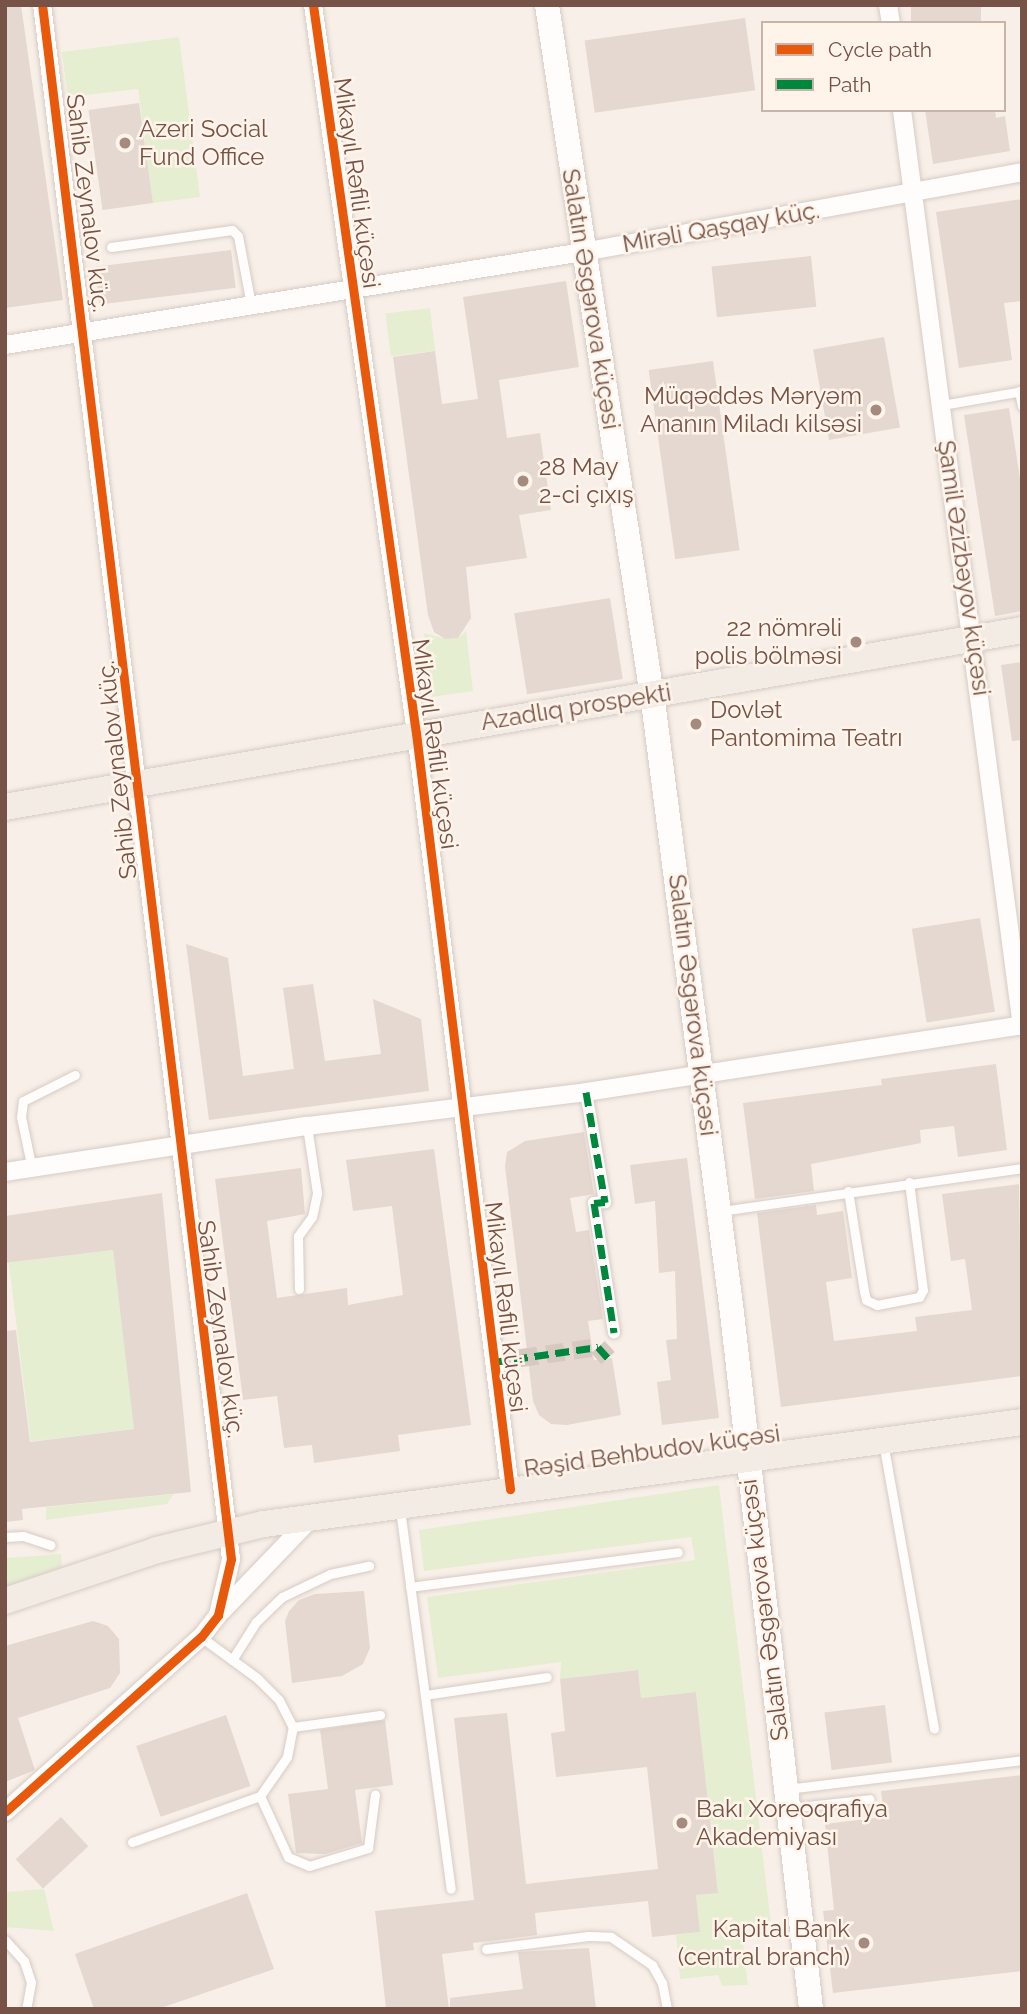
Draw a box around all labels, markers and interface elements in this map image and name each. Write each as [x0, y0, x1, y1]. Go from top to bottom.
legend [761, 21, 1006, 112]
text: Cycle path [828, 37, 932, 62]
text: Path [828, 72, 872, 97]
street label: Mikayıl Rəfili küçəsi [328, 76, 386, 290]
street label: Sahib Zeynalov küç. [60, 92, 116, 314]
place label: Azeri Social Fund Office [139, 115, 267, 171]
marker: Azeri Social Fund Office [117, 135, 133, 151]
street label: Salatın Əsgərova küçəsi [556, 167, 626, 431]
street label: Mirəli Qaşqay küç. [620, 195, 822, 259]
place label: Müqəddəs Məryəm Ananın Miladı kilsəsi [640, 382, 862, 438]
marker: Müqəddəs Məryəm Ananın Miladı kilsəsi [868, 402, 884, 418]
street label: Şamil Əzizbəyov küçəsi [932, 438, 996, 698]
place label: 28 May 2-ci çıxış [539, 453, 633, 509]
marker: 28 May 2-ci çıxış [513, 471, 533, 491]
place label: 22 nömrəli polis bölməsi [695, 614, 842, 670]
marker: 22 nömrəli polis bölməsi [848, 634, 864, 650]
street label: Mikayıl Rəfili küçəsi [406, 637, 464, 851]
street label: Sahib Zeynalov küç. [91, 659, 143, 881]
street label: Azadlıq prospekti [479, 678, 673, 736]
place label: Dovlət Pantomima Teatrı [710, 696, 903, 752]
marker: Dovlət Pantomima Teatrı [688, 716, 704, 732]
street label: Salatın Əsgərova küçəsi [663, 873, 723, 1137]
street label: Mikayıl Rəfili küçəsi [479, 1200, 533, 1414]
street label: Sahib Zeynalov küç. [191, 1218, 251, 1440]
street label: Rəşid Behbudov küçəsi [522, 1419, 782, 1483]
street label: Salatın Əsgərova küçəsi [734, 1478, 794, 1742]
place label: Bakı Xoreoqrafiya Akademiyası [696, 1795, 888, 1851]
marker: Bakı Xoreoqrafiya Akademiyası [674, 1815, 690, 1831]
place label: Kapital Bank (central branch) [677, 1915, 850, 1971]
marker: Kapital Bank (central branch) [856, 1935, 872, 1951]

